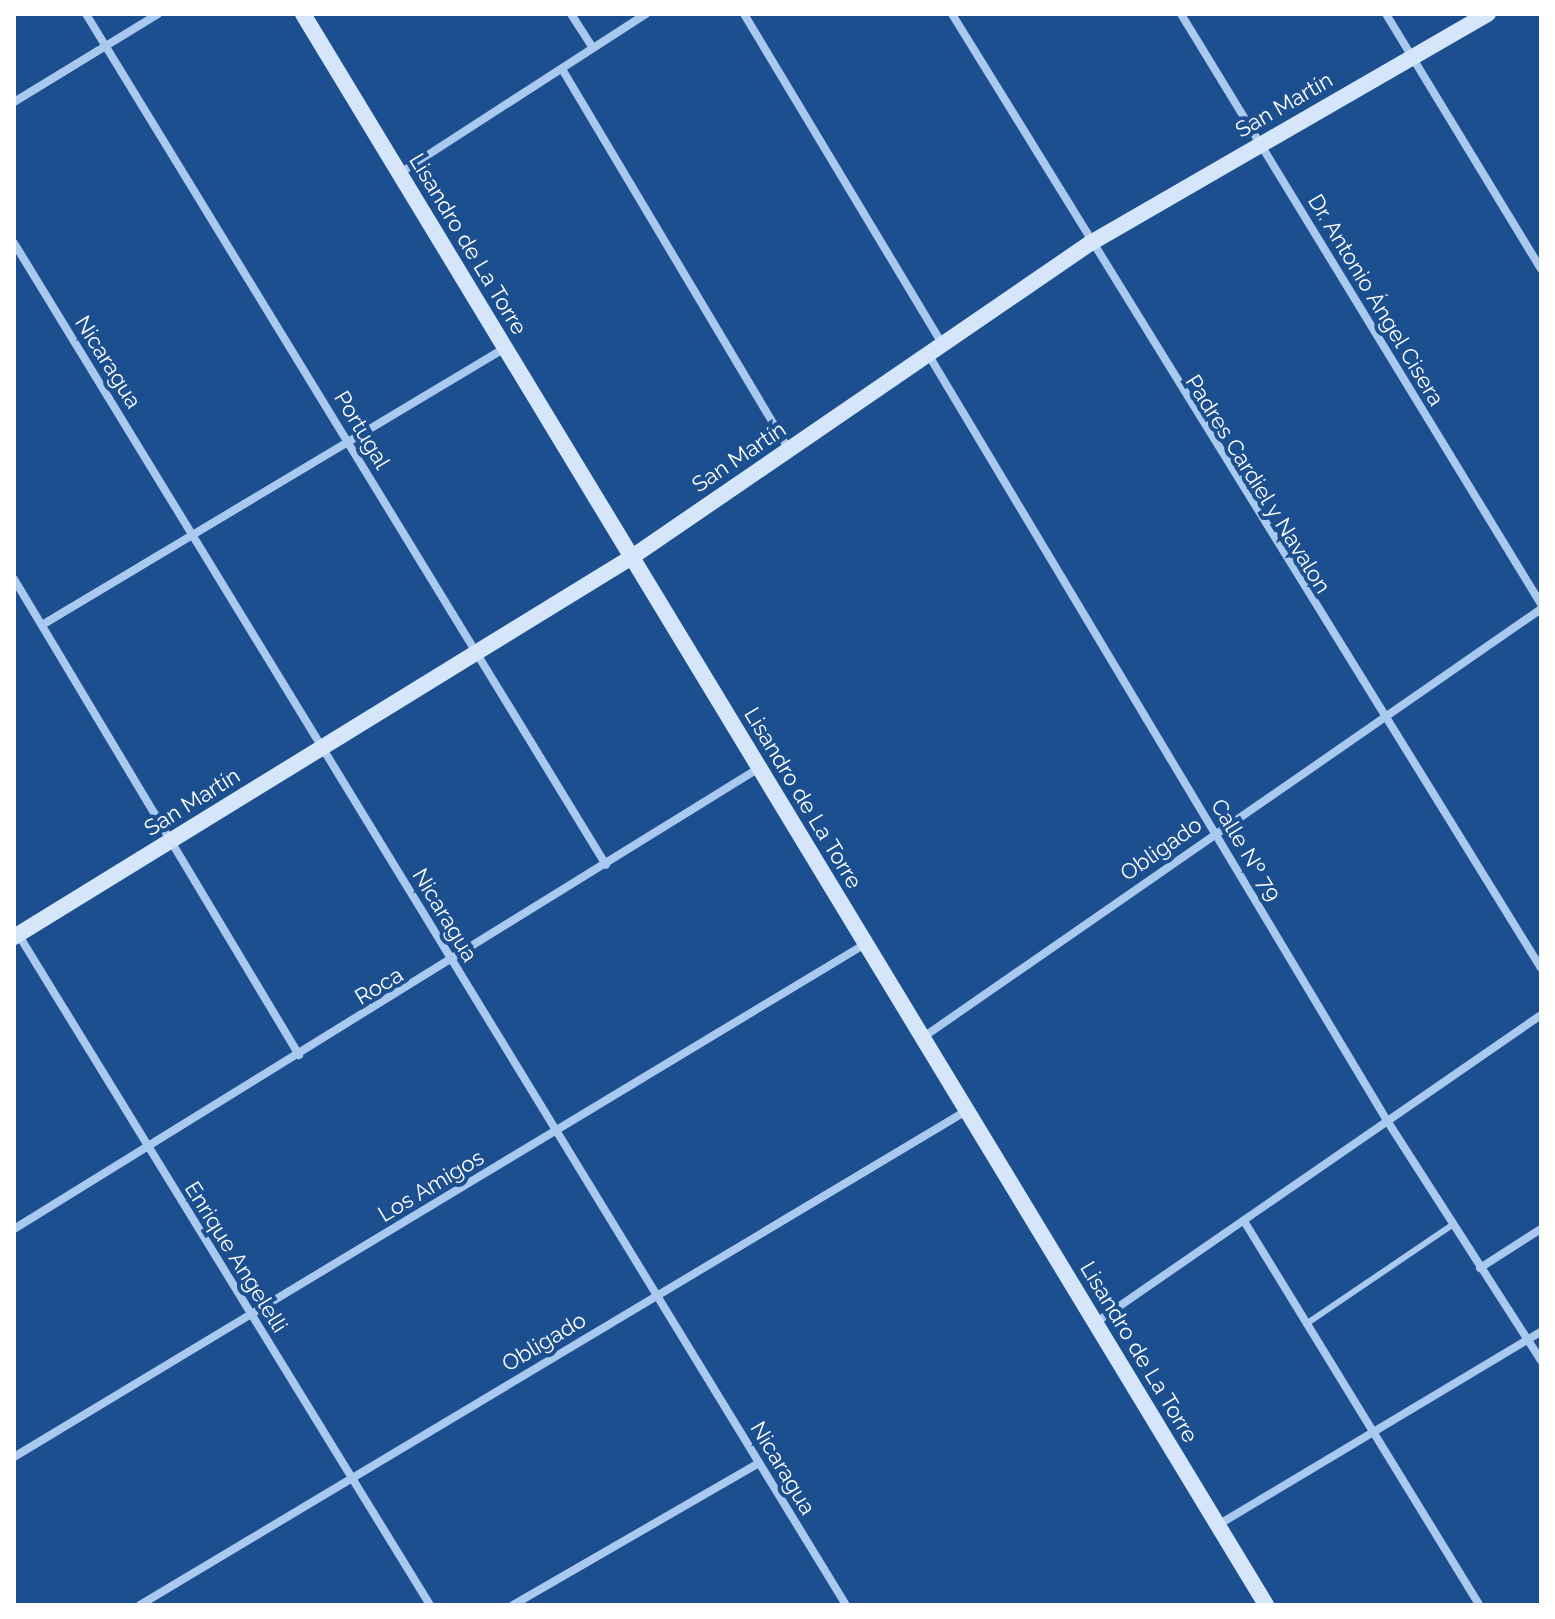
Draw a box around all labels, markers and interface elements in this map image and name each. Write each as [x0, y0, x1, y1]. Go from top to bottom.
street label: San Martín [1231, 67, 1337, 143]
street label: Lisandro de La Torre [403, 148, 533, 340]
street label: Dr. Antonio Ángel Cisera [1302, 189, 1450, 411]
street label: Nicaragua [69, 311, 147, 413]
street label: Padres Cardiel y Navalon [1179, 369, 1337, 599]
street label: Portugal [328, 386, 396, 474]
street label: San Martín [687, 416, 791, 498]
street label: Lisandro de La Torre [738, 702, 868, 894]
street label: San Martín [139, 762, 245, 842]
street label: Calle Nº 79 [1205, 794, 1287, 906]
street label: Obligado [1115, 811, 1207, 887]
street label: Nicaragua [407, 864, 483, 966]
street label: Roca [350, 962, 408, 1010]
street label: Los Amigos [373, 1144, 489, 1228]
street label: Enrique Angelelli [179, 1176, 293, 1338]
street label: Lisandro de La Torre [1074, 1256, 1204, 1448]
street label: Obligado [497, 1307, 591, 1377]
street label: Nicaragua [745, 1417, 821, 1519]

